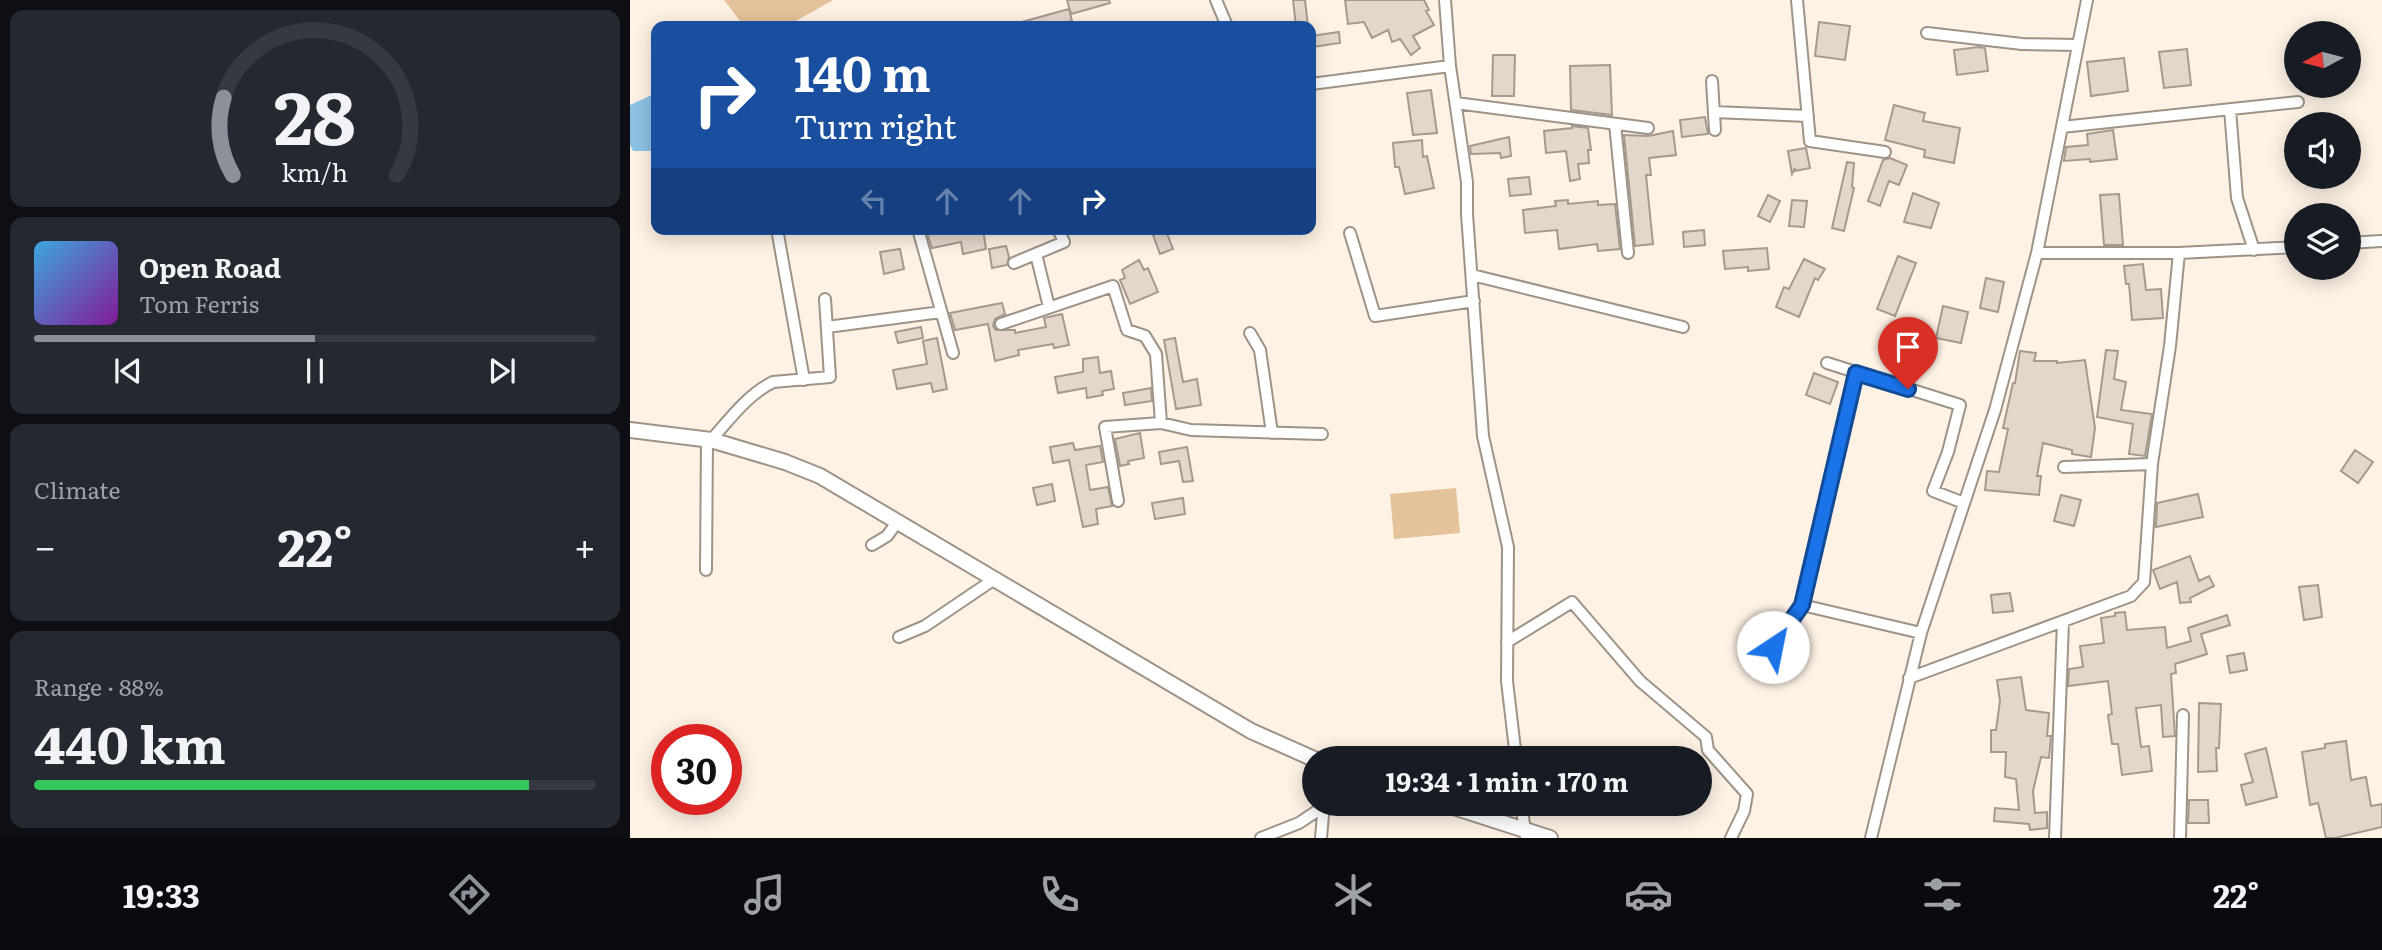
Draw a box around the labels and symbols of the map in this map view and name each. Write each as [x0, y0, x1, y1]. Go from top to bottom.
north arrow [2284, 21, 2361, 98]
pin [1878, 317, 1938, 389]
position arrow [1736, 610, 1810, 684]
speed limit sign: 30 [651, 724, 742, 815]

